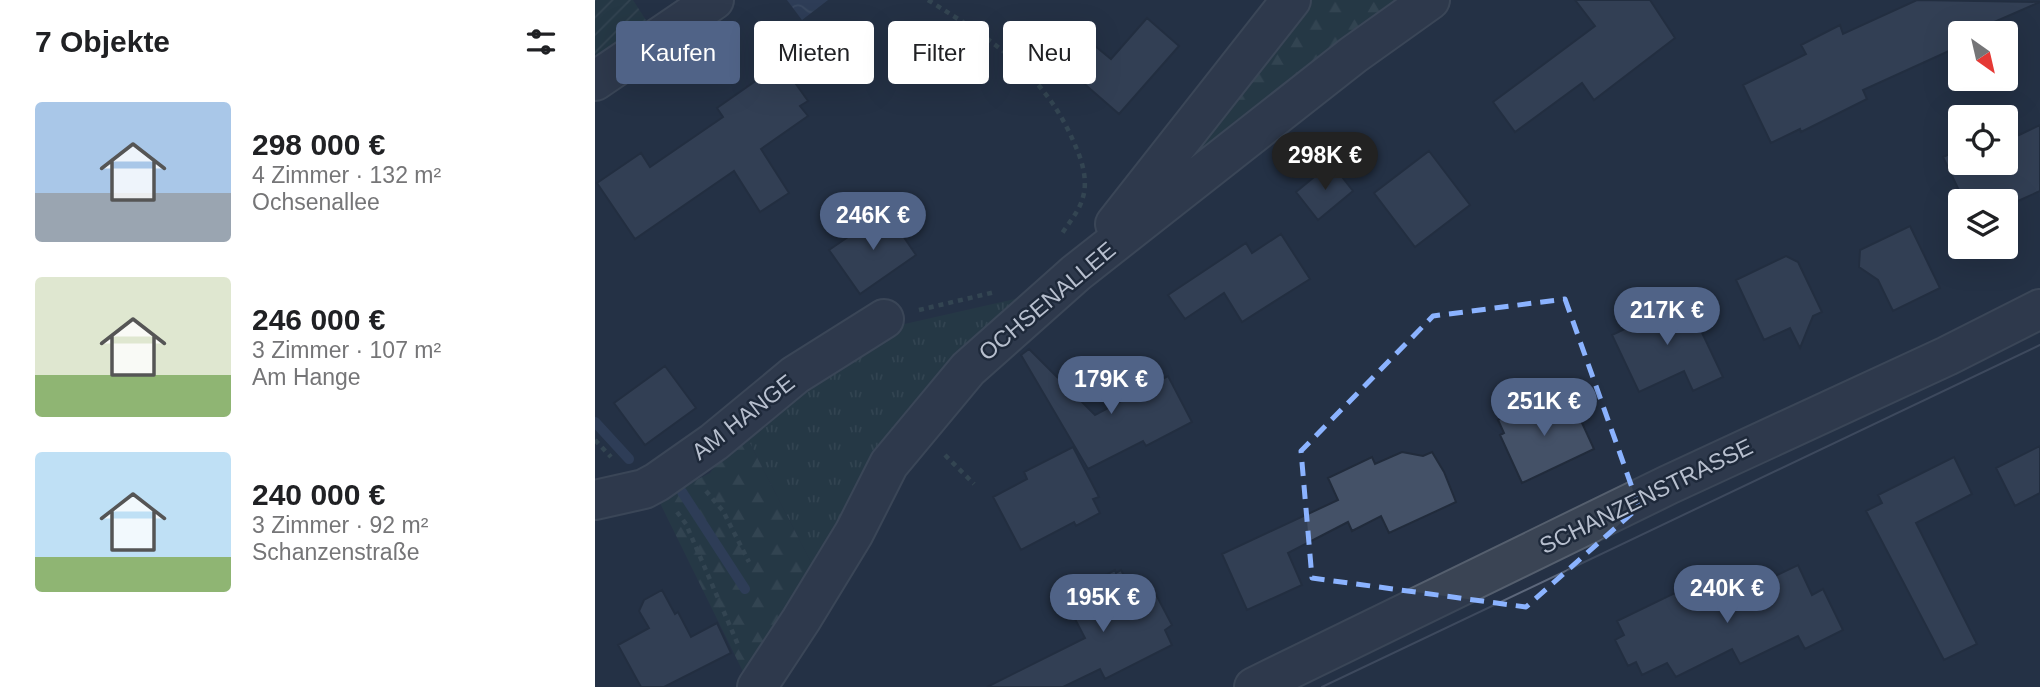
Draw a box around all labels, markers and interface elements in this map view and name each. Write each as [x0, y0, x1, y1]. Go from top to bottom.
chip: Kaufen [616, 21, 740, 84]
chip: Mieten [754, 21, 874, 84]
chip: Filter [888, 21, 989, 84]
chip: Neu [1003, 21, 1096, 84]
north arrow [1948, 21, 2018, 91]
map controls [1948, 21, 2018, 259]
icon: filters [522, 23, 560, 61]
text: 7 Objekte [35, 25, 170, 58]
button: locate [1948, 105, 2018, 175]
text: 298 000 € [252, 128, 385, 161]
icon: home [91, 130, 175, 214]
pin: 298K € [1268, 132, 1382, 192]
text: 298K € [1288, 142, 1362, 168]
text: 4 Zimmer · 132 m² [252, 162, 441, 188]
text: Ochsenallee [252, 189, 380, 215]
button: layers [1948, 189, 2018, 259]
pin: 246K € [816, 192, 930, 252]
text: 246K € [836, 202, 910, 228]
street label: OCHSENALLEE [974, 236, 1120, 366]
pin: 217K € [1610, 288, 1724, 347]
text: 217K € [1630, 297, 1704, 323]
text: 246 000 € [252, 303, 385, 336]
icon: home [91, 305, 175, 389]
text: 3 Zimmer · 107 m² [252, 337, 441, 363]
pin: 179K € [1054, 356, 1168, 416]
text: Am Hange [252, 364, 361, 390]
text: 179K € [1074, 366, 1148, 392]
street label: AM HANGE [687, 369, 799, 465]
pin: 251K € [1487, 378, 1601, 438]
text: 251K € [1507, 388, 1581, 414]
street label: SCHANZENSTRASSE [1535, 433, 1757, 559]
text: 240 000 € [252, 478, 385, 511]
icon: home [91, 480, 175, 564]
text: 3 Zimmer · 92 m² [252, 512, 428, 538]
text: Schanzenstraße [252, 539, 419, 565]
pin: 240K € [1670, 566, 1784, 625]
pin: 195K € [1046, 574, 1160, 634]
text: 240K € [1690, 575, 1764, 601]
text: 195K € [1066, 584, 1140, 610]

